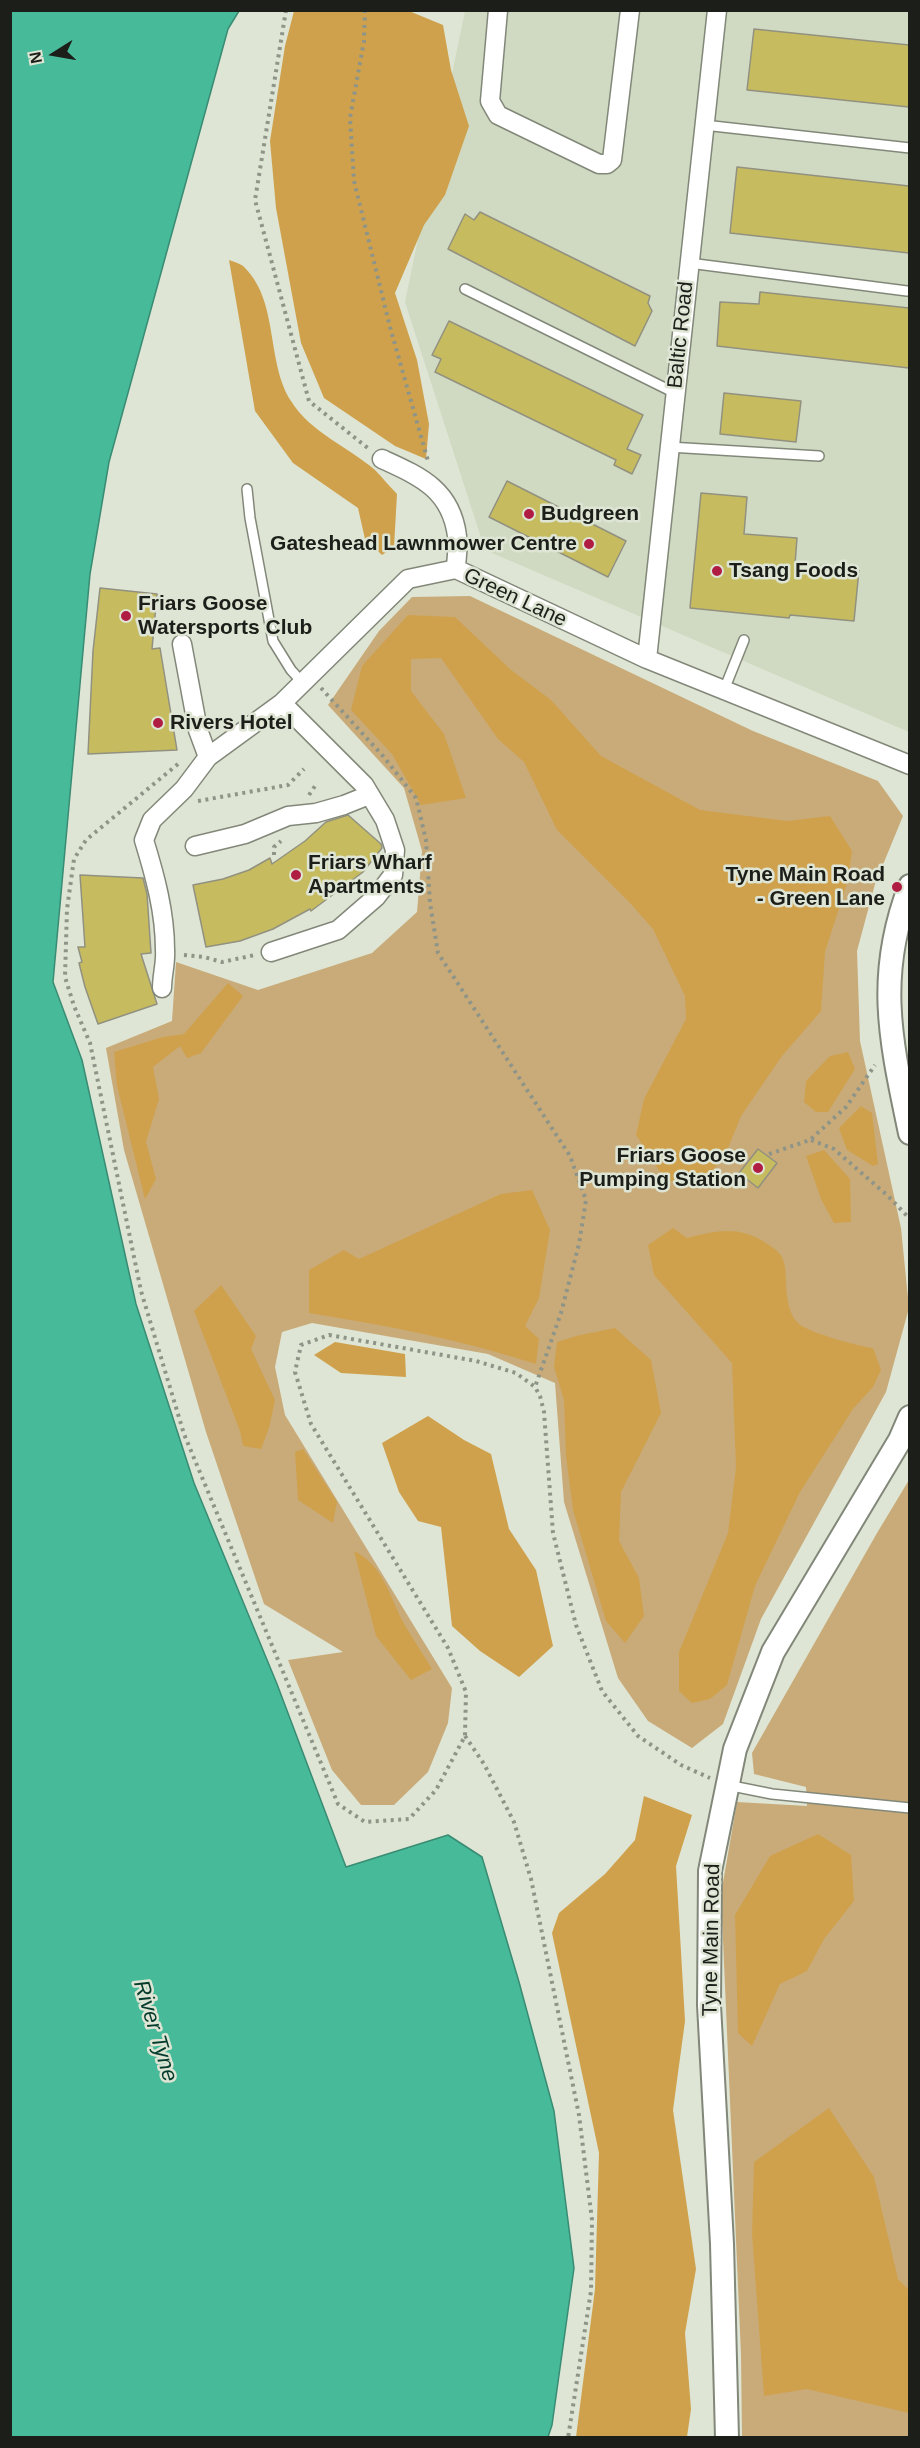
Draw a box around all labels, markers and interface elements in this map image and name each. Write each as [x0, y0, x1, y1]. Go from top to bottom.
north arrow [24, 24, 84, 84]
text: N [26, 50, 45, 65]
street label: Baltic Road [663, 280, 699, 390]
place label: Budgreen [541, 501, 639, 527]
marker: Budgreen [522, 507, 536, 521]
place label: Gateshead Lawnmower Centre [270, 531, 577, 557]
marker: Gateshead Lawnmower Centre [582, 537, 596, 551]
place label: Tsang Foods [729, 558, 858, 584]
street label: Green Lane [459, 563, 571, 633]
marker: Tsang Foods [710, 564, 724, 578]
place label: Friars Goose Watersports Club [138, 591, 312, 641]
marker: Friars Goose Watersports Club [119, 609, 133, 623]
place label: Rivers Hotel [170, 710, 293, 736]
marker: Rivers Hotel [151, 716, 165, 730]
place label: Friars Wharf Apartments [308, 850, 432, 900]
place label: Tyne Main Road - Green Lane [726, 862, 885, 912]
marker: Friars Wharf Apartments [289, 868, 303, 882]
marker: Tyne Main Road - Green Lane [890, 880, 904, 894]
place label: Friars Goose Pumping Station [579, 1143, 746, 1193]
marker: Friars Goose Pumping Station [751, 1161, 765, 1175]
street label: Tyne Main Road [698, 1863, 726, 2017]
water label: River Tyne [127, 1977, 183, 2085]

